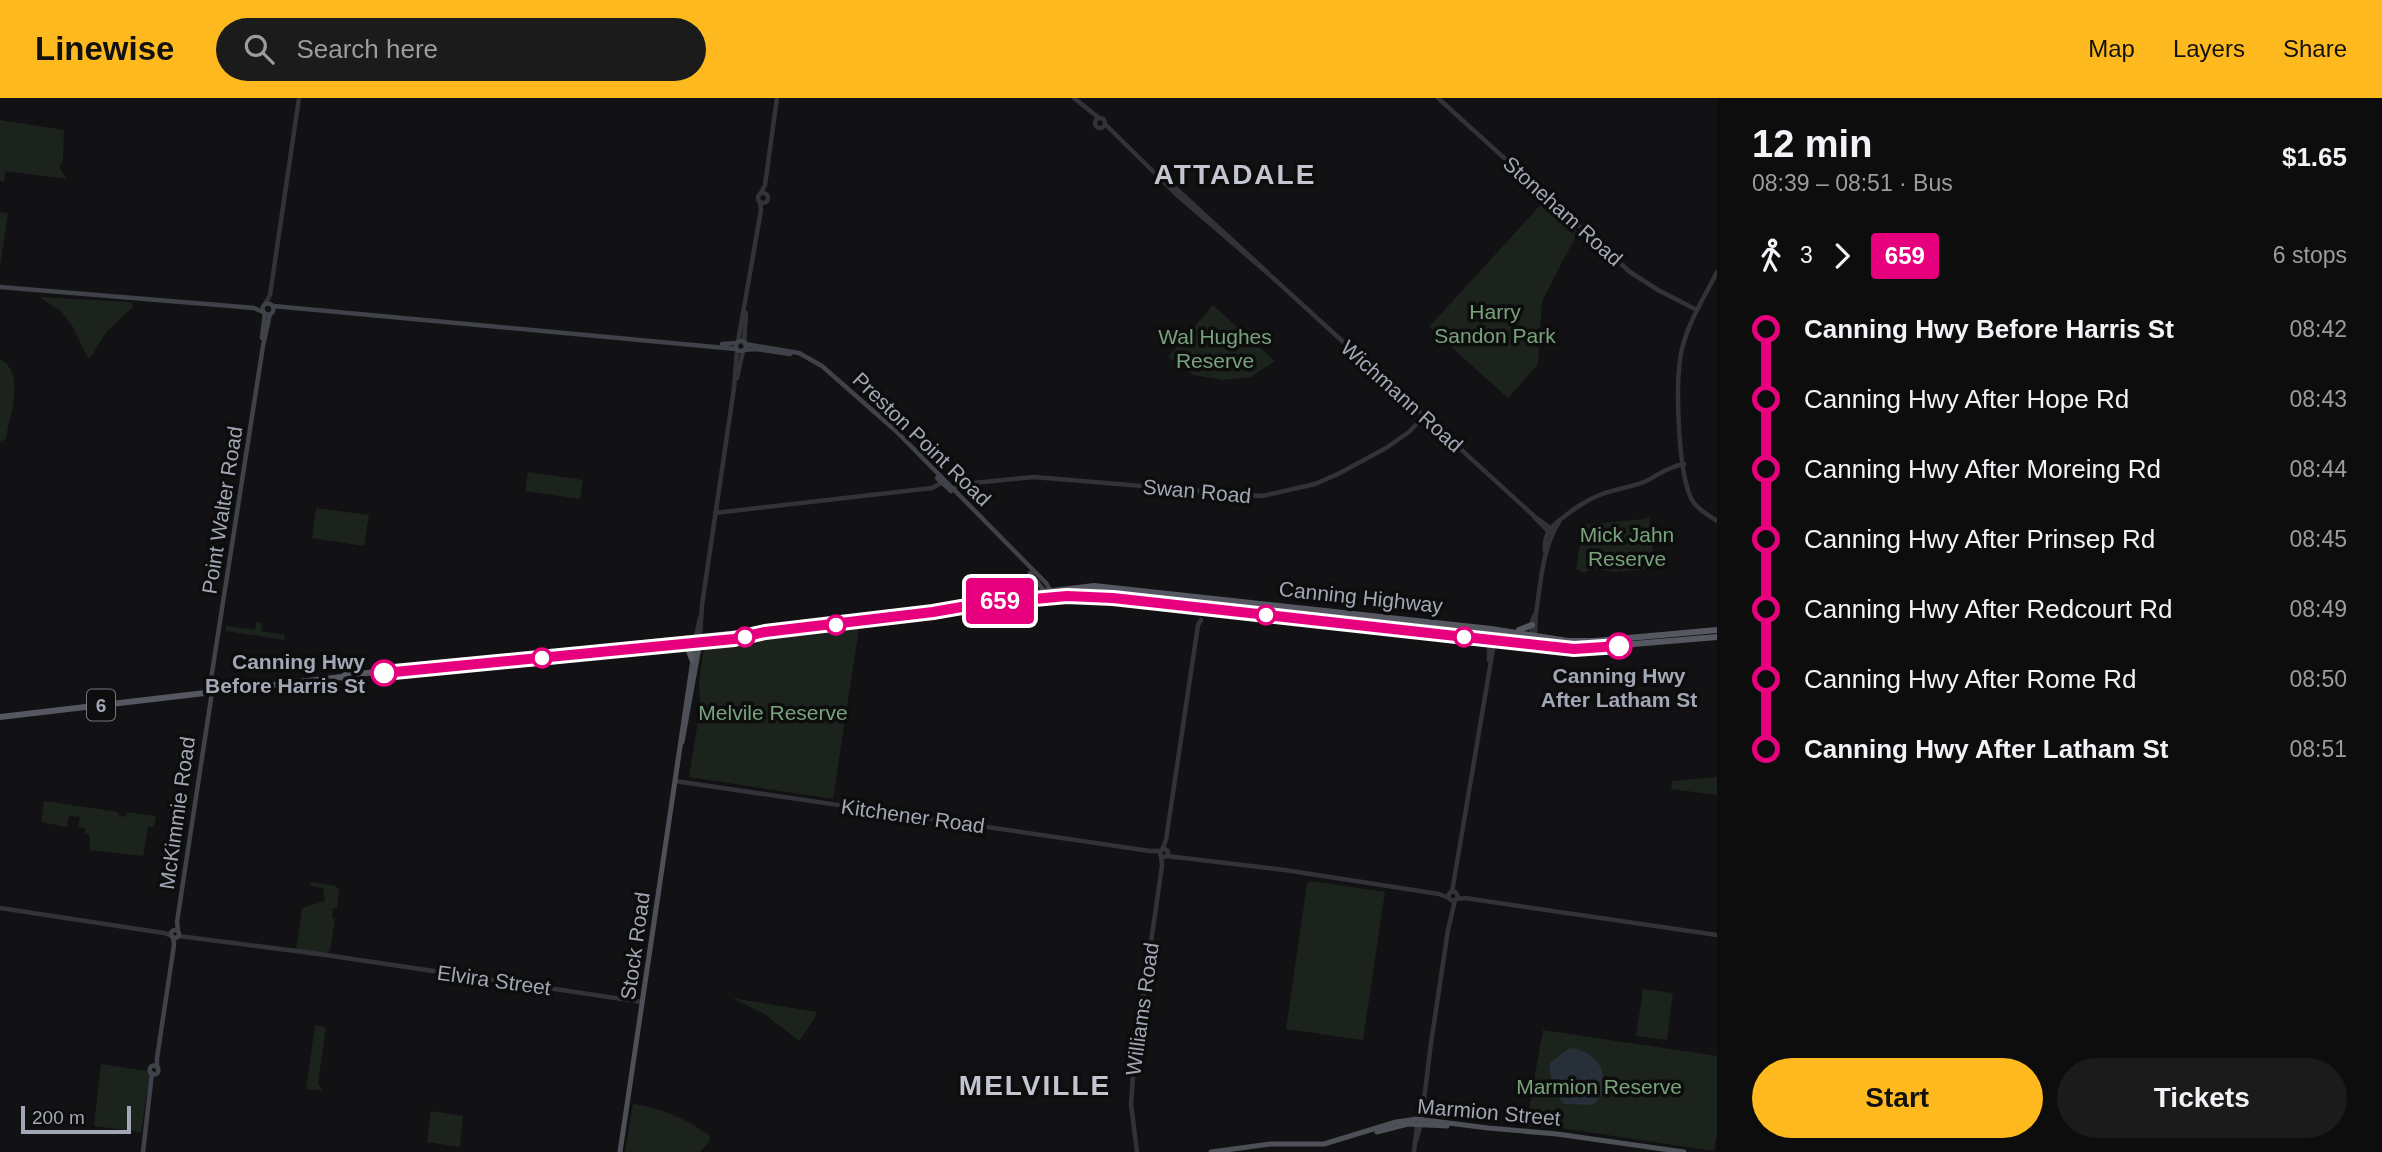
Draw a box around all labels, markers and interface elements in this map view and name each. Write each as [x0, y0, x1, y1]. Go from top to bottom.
search box [216, 18, 706, 81]
text: Linewise [35, 30, 174, 67]
icon: search [240, 30, 278, 68]
text: Search here [296, 34, 438, 64]
text: Map [2088, 35, 2135, 62]
text: Layers [2173, 35, 2245, 62]
text: Share [2283, 35, 2347, 62]
text: 12 min [1752, 123, 1872, 165]
text: $1.65 [2282, 142, 2347, 172]
street label: Stoneham Road [1499, 152, 1627, 270]
district label: ATTADALE [1154, 159, 1316, 190]
text: 08:39 – 08:51 · Bus [1752, 170, 1953, 196]
icon: walk [1752, 237, 1790, 275]
icon: forward [1823, 237, 1861, 275]
text: 3 [1800, 242, 1813, 268]
text: 659 [1885, 242, 1925, 269]
text: 6 stops [2273, 242, 2347, 268]
park label: Harry Sandon Park [1434, 300, 1556, 347]
text: Canning Hwy Before Harris St [1804, 314, 2174, 344]
text: 08:42 [2289, 316, 2347, 342]
park label: Wal Hughes Reserve [1158, 325, 1272, 372]
street label: Wichmann Road [1337, 336, 1467, 456]
street label: Preston Point Road [849, 367, 995, 511]
text: Canning Hwy After Hope Rd [1804, 384, 2129, 414]
text: 08:43 [2289, 386, 2347, 412]
street label: Point Walter Road [197, 424, 247, 596]
text: Canning Hwy After Moreing Rd [1804, 454, 2161, 484]
text: 08:44 [2289, 456, 2347, 482]
street label: Swan Road [1142, 475, 1252, 507]
park label: Mick Jahn Reserve [1580, 523, 1674, 570]
text: Canning Hwy After Prinsep Rd [1804, 524, 2155, 554]
text: 08:45 [2289, 526, 2347, 552]
street label: Canning Highway [1278, 577, 1445, 617]
line badge: 659 [960, 578, 1040, 624]
text: 659 [980, 587, 1020, 614]
text: Canning Hwy After Redcourt Rd [1804, 594, 2173, 624]
text: 08:49 [2289, 596, 2347, 622]
unlabelled marker [1256, 605, 1276, 625]
unlabelled marker [826, 615, 846, 635]
unlabelled marker [735, 627, 755, 647]
unlabelled marker [1454, 627, 1474, 647]
marker: Canning Hwy After Latham St [1606, 633, 1632, 659]
unlabelled marker [532, 648, 552, 668]
place label: Canning Hwy Before Harris St [205, 650, 365, 697]
marker: Canning Hwy Before Harris St [371, 660, 397, 686]
place label: Canning Hwy After Latham St [1541, 664, 1697, 711]
text: Canning Hwy After Rome Rd [1804, 664, 2136, 694]
text: 08:50 [2289, 666, 2347, 692]
road number: 6 [87, 690, 115, 720]
park label: Melvile Reserve [698, 701, 848, 724]
text: Canning Hwy After Latham St [1804, 734, 2169, 764]
street label: McKimmie Road [155, 735, 199, 891]
text: 08:51 [2289, 736, 2347, 762]
street label: Kitchener Road [840, 795, 986, 837]
street label: Stock Road [616, 891, 654, 1001]
street label: Williams Road [1121, 941, 1163, 1077]
street label: Elvira Street [436, 961, 552, 999]
button: Start [1752, 1058, 2043, 1138]
button: Tickets [2057, 1058, 2347, 1138]
district label: MELVILLE [959, 1070, 1111, 1101]
park label: Marmion Reserve [1516, 1075, 1682, 1098]
street label: Marmion Street [1416, 1094, 1562, 1130]
scale bar [21, 1103, 131, 1135]
text: 200 m [32, 1107, 85, 1128]

